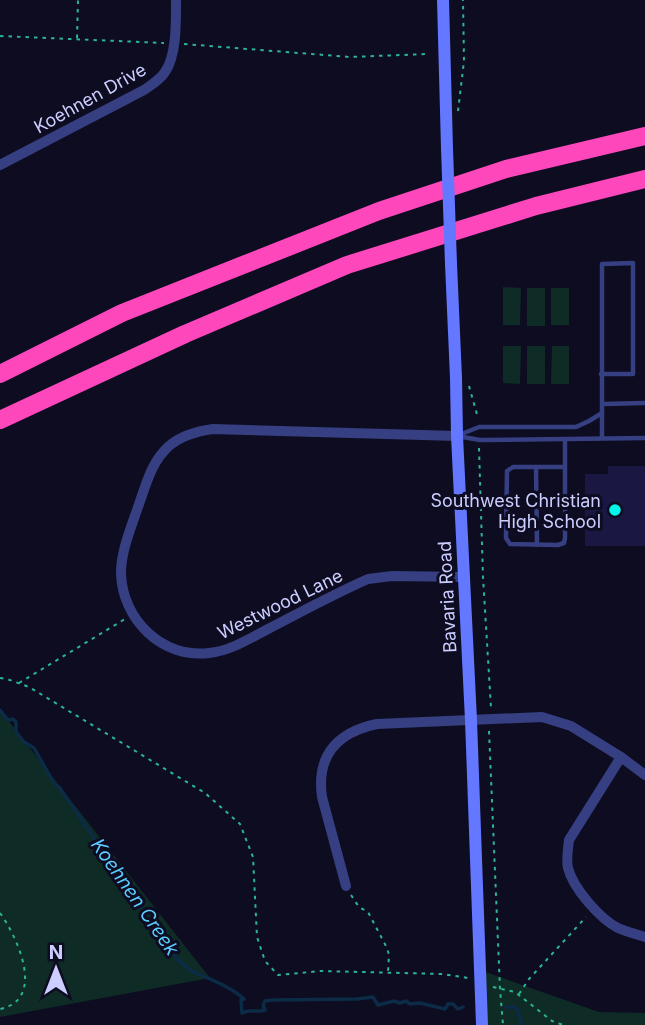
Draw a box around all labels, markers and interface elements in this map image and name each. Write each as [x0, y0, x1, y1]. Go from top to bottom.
street label: Koehnen Drive [30, 59, 150, 137]
place label: Southwest Christian High School [430, 490, 601, 532]
marker: Southwest Christian High School [607, 502, 623, 518]
street label: Bavaria Road [434, 541, 460, 653]
street label: Westwood Lane [214, 565, 346, 643]
water label: Koehnen Creek [86, 834, 184, 960]
north arrow [21, 934, 91, 1004]
text: N [49, 941, 63, 964]

